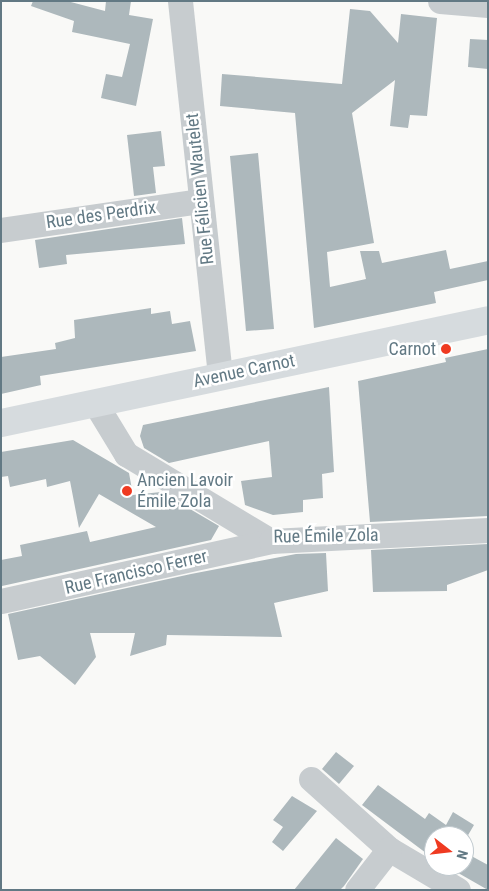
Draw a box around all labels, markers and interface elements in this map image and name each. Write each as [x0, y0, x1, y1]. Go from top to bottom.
street label: Rue Félicien Wautelet [181, 112, 219, 266]
street label: Rue des Perdrix [45, 197, 157, 233]
place label: Carnot [389, 338, 436, 360]
marker: Carnot [440, 343, 452, 355]
street label: Avenue Carnot [191, 350, 297, 392]
place label: Ancien Lavoir Émile Zola [137, 470, 233, 512]
marker: Ancien Lavoir Émile Zola [121, 485, 133, 497]
street label: Rue Émile Zola [273, 524, 379, 548]
street label: Rue Francisco Ferrer [63, 545, 209, 599]
north arrow [424, 826, 474, 876]
text: N [454, 849, 471, 861]

